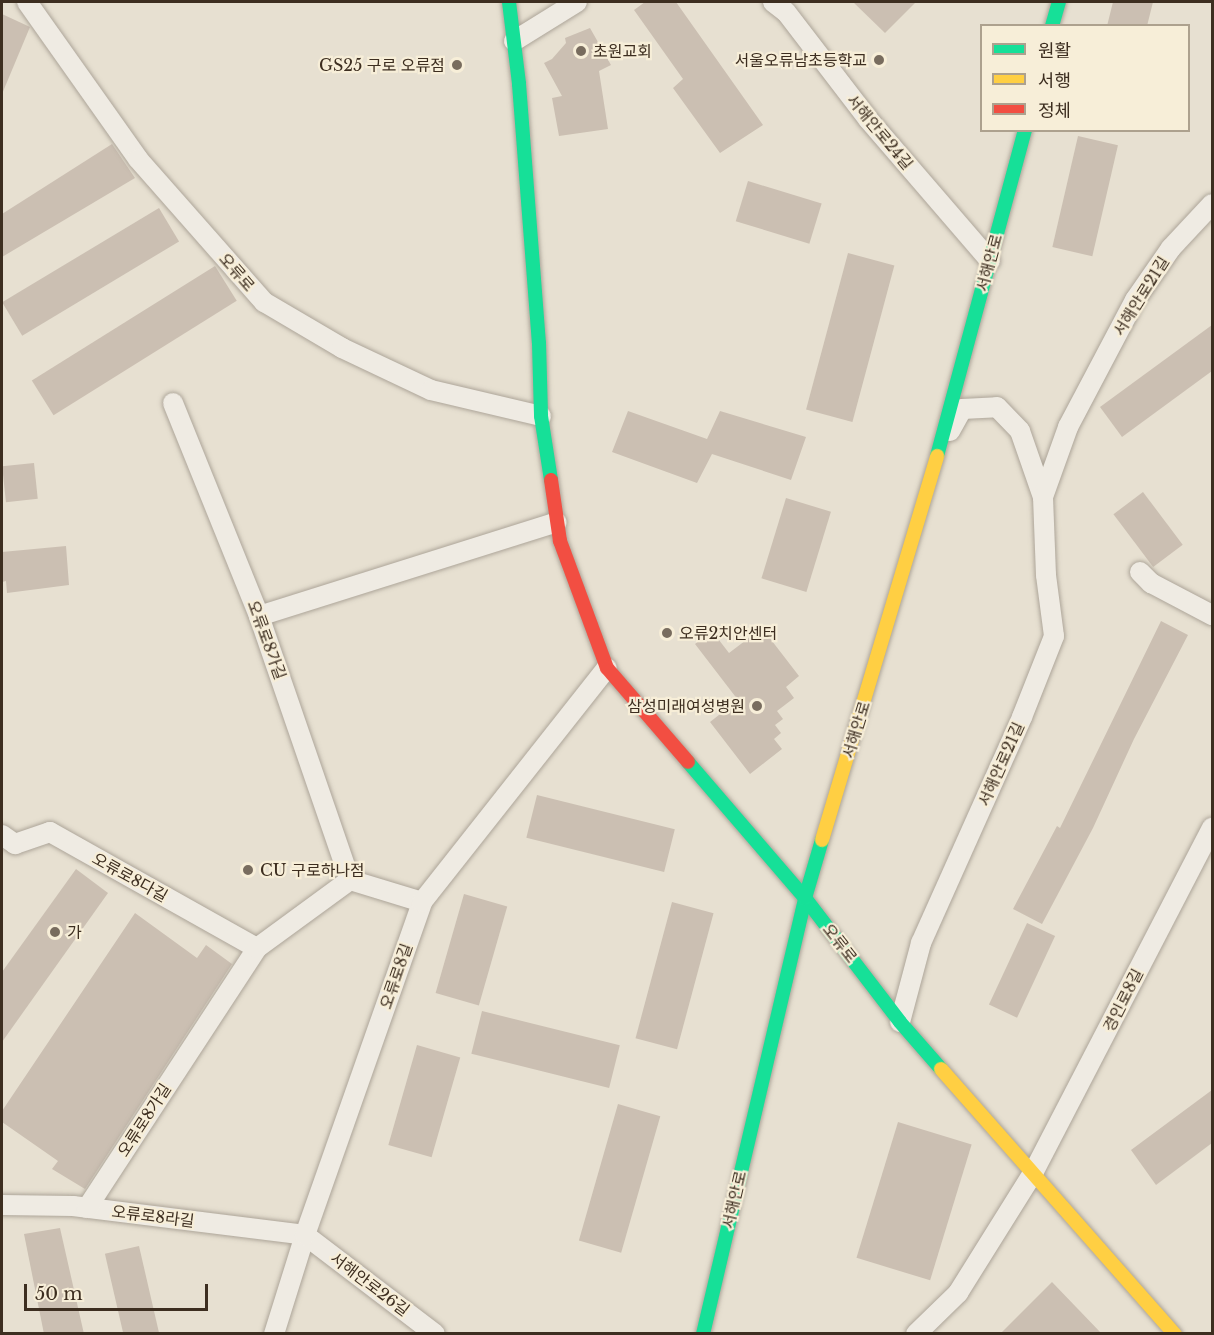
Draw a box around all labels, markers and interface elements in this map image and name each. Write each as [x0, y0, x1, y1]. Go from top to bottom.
legend [980, 24, 1190, 132]
text: 원활 [1038, 40, 1071, 62]
place label: 초원교회 [593, 41, 652, 61]
marker: 초원교회 [574, 44, 588, 58]
place label: 서울오류남초등학교 [735, 50, 867, 70]
marker: 서울오류남초등학교 [872, 53, 886, 67]
place label: GS25 구로 오류점 [319, 55, 445, 75]
marker: GS25 구로 오류점 [450, 58, 464, 72]
text: 서행 [1038, 70, 1071, 92]
street label: 서해안로24길 [843, 90, 917, 174]
text: 정체 [1038, 100, 1071, 122]
street label: 서해안로 [972, 232, 1006, 294]
street label: 오류로 [215, 249, 259, 295]
street label: 서해안로21길 [1109, 252, 1173, 340]
street label: 오류로8가길 [244, 598, 290, 682]
place label: 오류2치안센터 [679, 623, 777, 643]
marker: 오류2치안센터 [660, 626, 674, 640]
place label: 삼성미래여성병원 [627, 696, 745, 716]
marker: 삼성미래여성병원 [750, 699, 764, 713]
street label: 서해안로 [838, 699, 874, 761]
street label: 서해안로21길 [974, 719, 1028, 809]
street label: 오류로8다길 [89, 848, 171, 906]
place label: CU 구로하나점 [260, 860, 365, 880]
marker: CU 구로하나점 [241, 863, 255, 877]
street label: 오류로 [819, 920, 861, 966]
place label: 가 [67, 922, 82, 942]
marker: 가 [48, 925, 62, 939]
street label: 오류로8길 [376, 940, 416, 1012]
street label: 경인로8길 [1099, 965, 1147, 1035]
street label: 오류로8가길 [113, 1080, 175, 1160]
street label: 서해안로 [718, 1169, 750, 1231]
street label: 오류로8라길 [110, 1201, 196, 1231]
street label: 서해안로26길 [327, 1248, 413, 1320]
scale bar [27, 1272, 212, 1310]
text: 50 m [35, 1283, 83, 1305]

